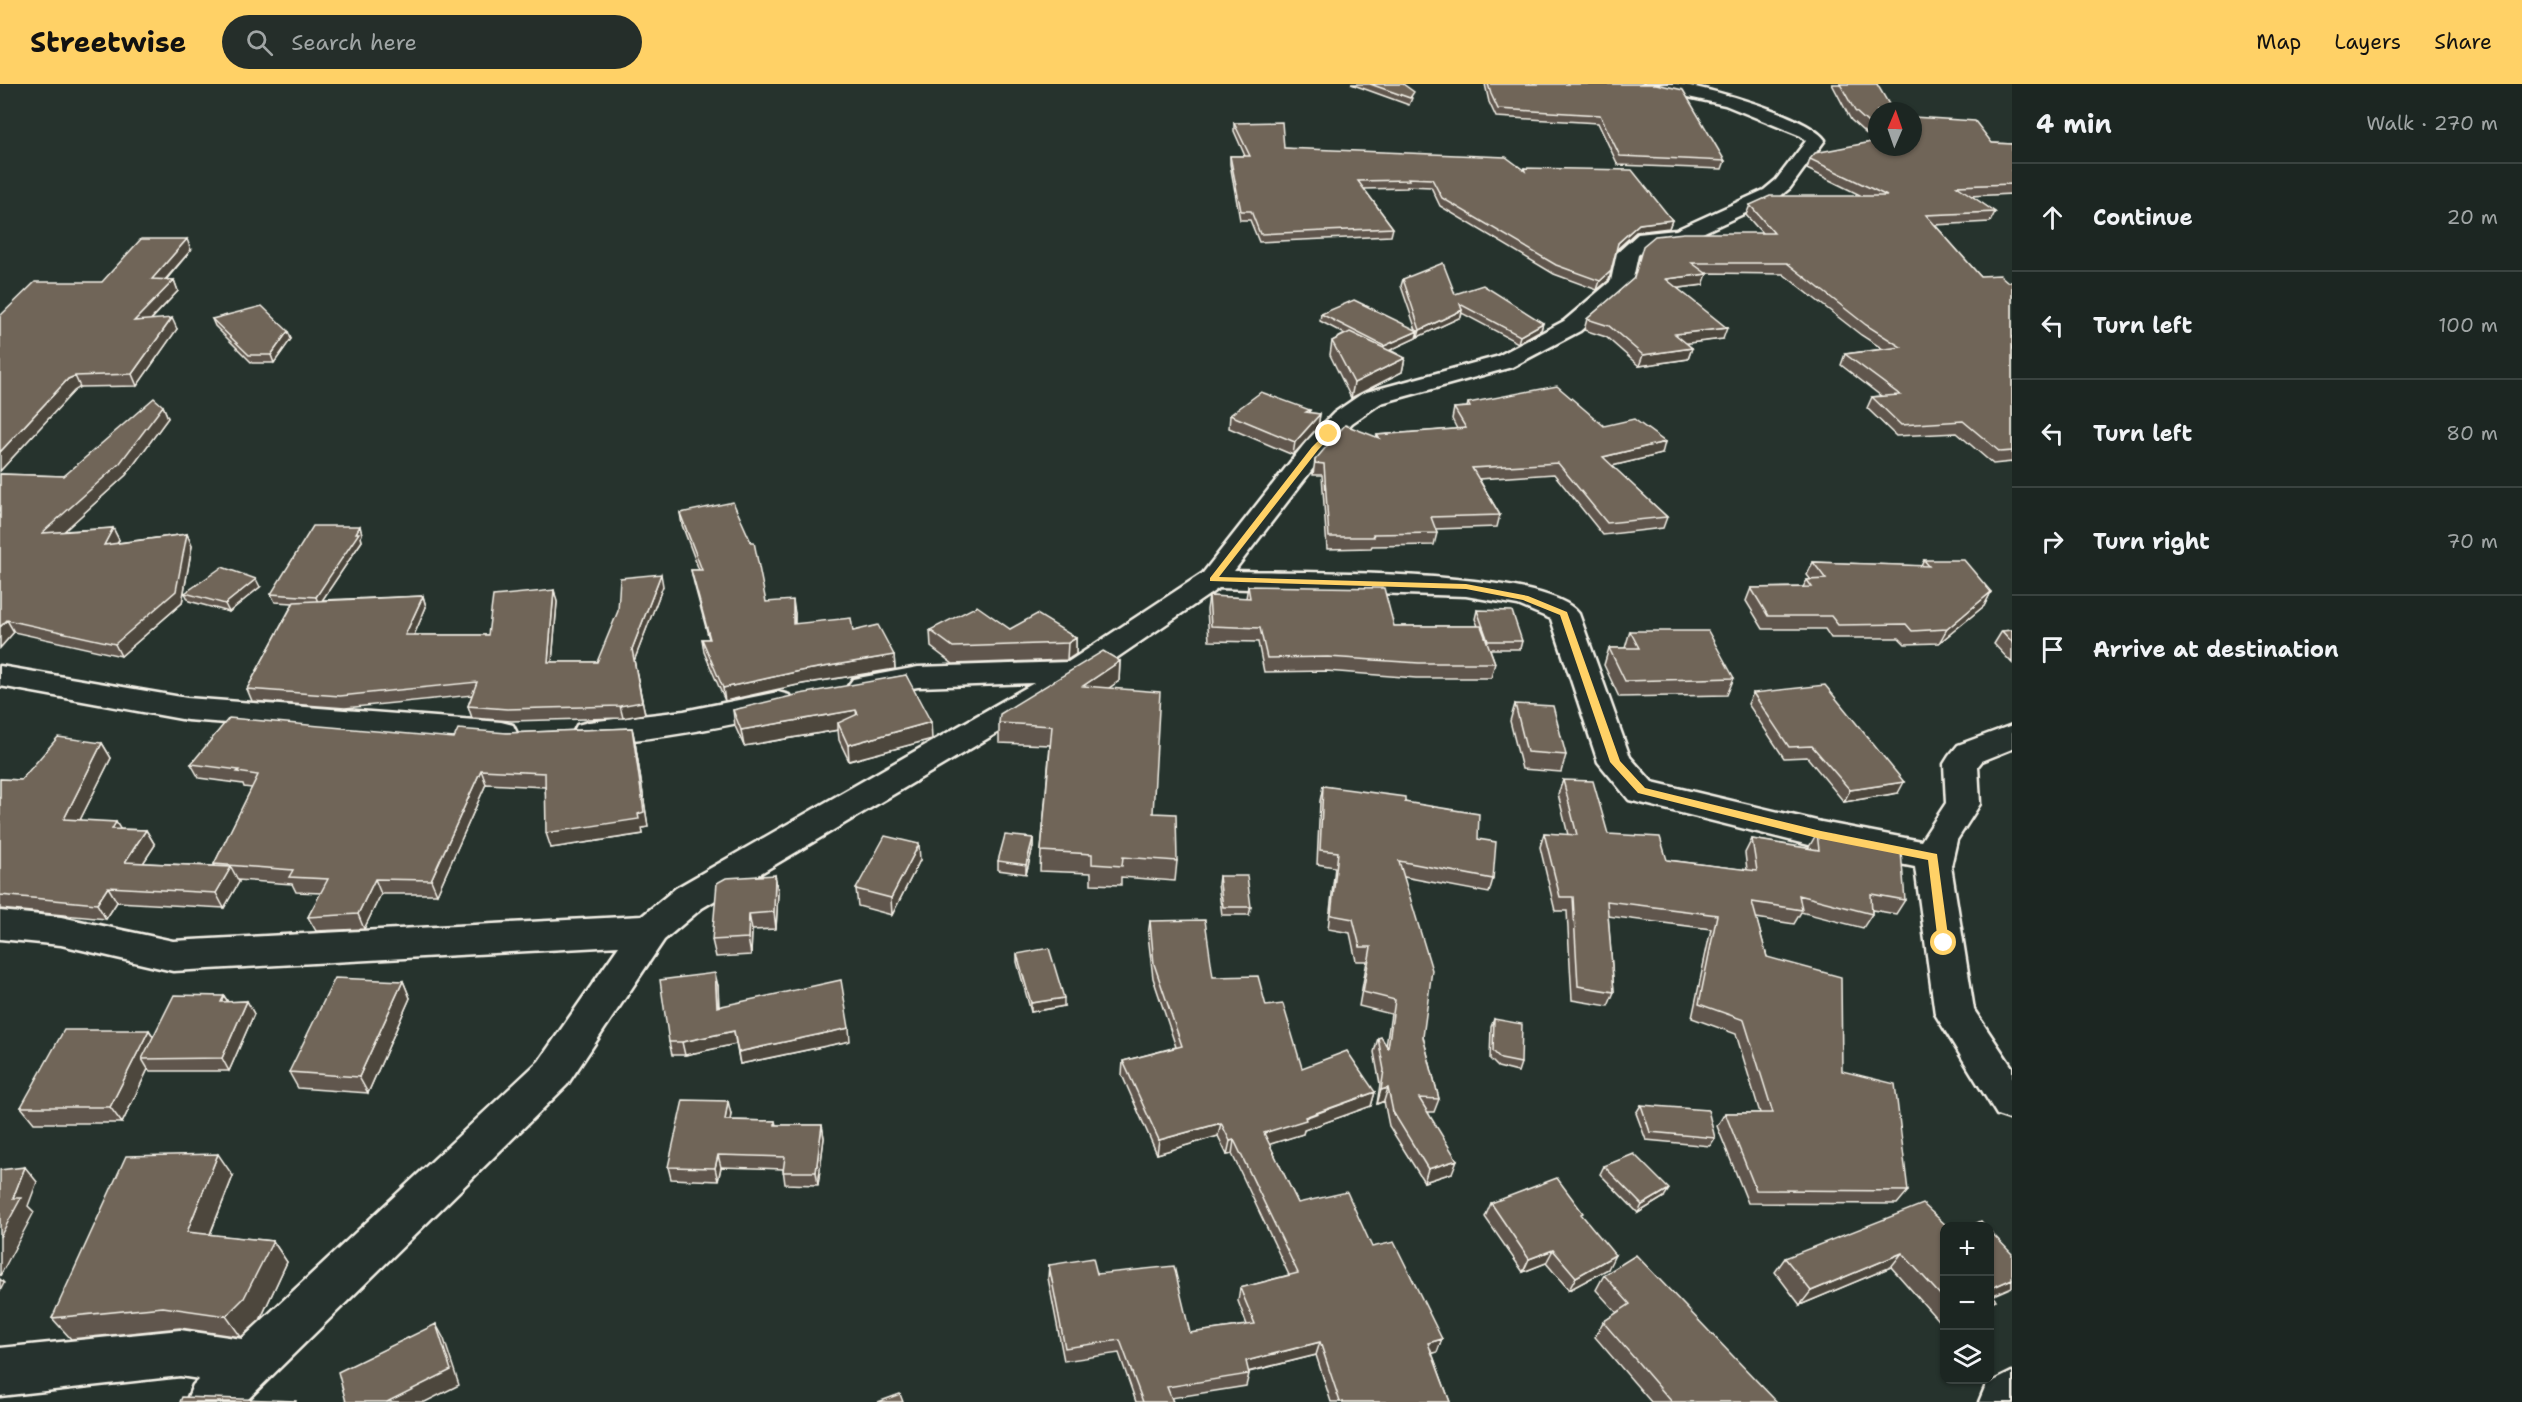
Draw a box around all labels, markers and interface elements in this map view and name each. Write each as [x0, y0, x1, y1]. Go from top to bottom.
search box [222, 15, 642, 69]
text: Streetwise [30, 23, 186, 61]
icon: search [243, 26, 276, 59]
text: Search here [291, 28, 417, 57]
text: Map [2256, 28, 2301, 56]
text: Layers [2334, 28, 2401, 56]
text: Share [2434, 28, 2492, 56]
north arrow [1868, 102, 1922, 156]
text: 4 min [2036, 106, 2112, 141]
text: Walk · 270 m [2366, 110, 2498, 136]
icon: ahead [2036, 201, 2069, 234]
text: Continue [2093, 203, 2193, 232]
text: 20 m [2447, 204, 2498, 230]
icon: left [2036, 309, 2069, 342]
text: Turn left [2093, 311, 2192, 340]
text: 100 m [2438, 312, 2498, 338]
icon: left [2036, 417, 2069, 450]
text: Turn left [2093, 419, 2192, 448]
route end [1315, 420, 1341, 446]
text: 80 m [2446, 420, 2498, 446]
icon: right [2036, 525, 2069, 558]
text: Turn right [2093, 527, 2210, 556]
text: 70 m [2446, 528, 2498, 554]
icon: arrive [2036, 633, 2069, 666]
text: Arrive at destination [2093, 635, 2339, 664]
route start [1930, 929, 1956, 955]
map controls [1940, 1222, 1994, 1384]
button: + [1940, 1222, 1994, 1276]
button: − [1940, 1276, 1994, 1330]
button: layers [1940, 1330, 1994, 1384]

